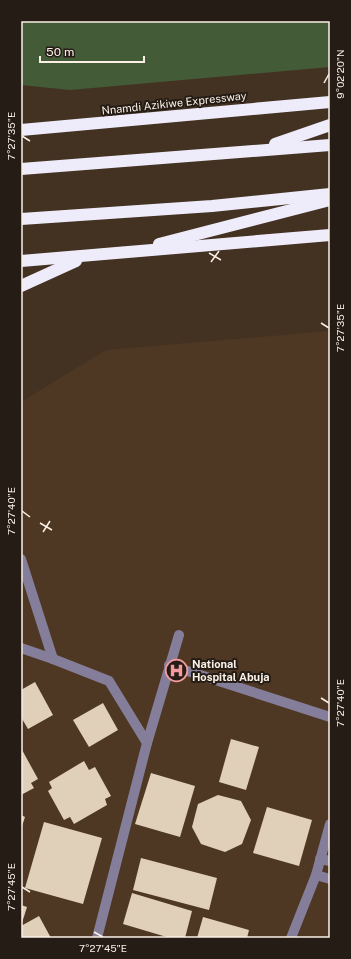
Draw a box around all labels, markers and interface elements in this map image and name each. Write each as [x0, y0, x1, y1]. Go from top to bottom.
scale bar [40, 38, 144, 64]
text: 50 m [46, 45, 74, 59]
text: 9°02'20"N [334, 49, 346, 99]
street label: Nnamdi Azikiwe Expressway [101, 89, 247, 117]
text: 7°27'35"E [5, 112, 17, 160]
text: 7°27'35"E [334, 304, 346, 352]
text: 7°27'40"E [5, 487, 17, 535]
hospital icon: National Hospital Abuja [163, 657, 189, 683]
place label: National Hospital Abuja [192, 658, 270, 683]
text: 7°27'40"E [334, 679, 346, 727]
text: 7°27'45"E [5, 863, 17, 911]
text: 7°27'45"E [79, 942, 127, 954]

